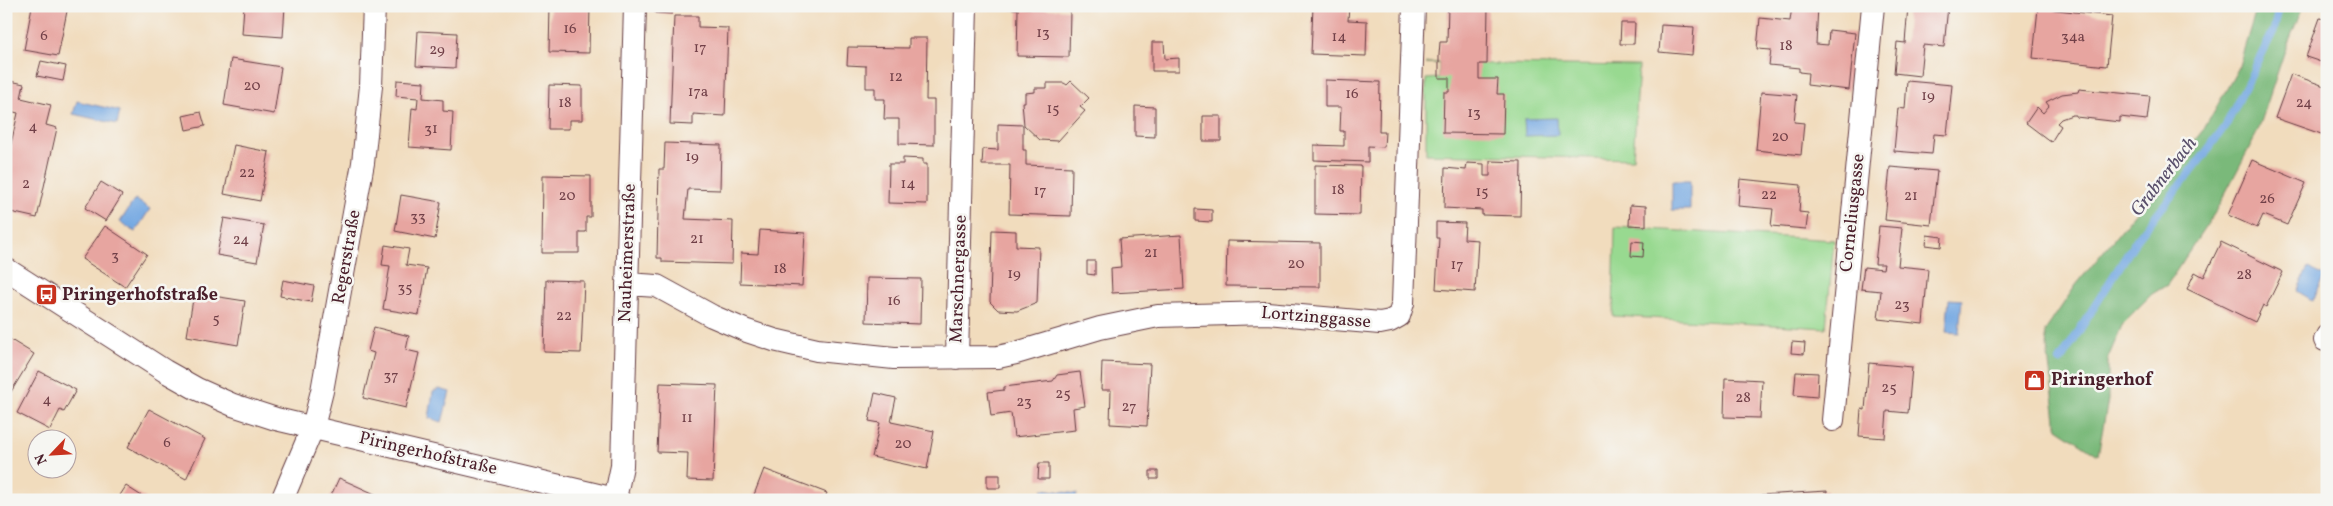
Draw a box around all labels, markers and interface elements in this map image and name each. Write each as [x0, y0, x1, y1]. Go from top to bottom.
house number: 16 [563, 19, 577, 40]
house number: 13 [1036, 23, 1050, 44]
house number: 6 [40, 26, 48, 47]
house number: 14 [1332, 27, 1346, 48]
house number: 34a [2061, 27, 2085, 48]
house number: 18 [1779, 36, 1793, 57]
house number: 17 [693, 38, 707, 59]
house number: 29 [429, 40, 445, 61]
house number: 12 [889, 67, 903, 88]
house number: 20 [244, 76, 260, 97]
house number: 17a [688, 82, 708, 103]
house number: 16 [1345, 84, 1359, 105]
house number: 19 [1921, 86, 1935, 107]
house number: 18 [558, 93, 572, 114]
house number: 24 [2296, 93, 2312, 114]
house number: 15 [1046, 99, 1060, 120]
house number: 13 [1467, 103, 1481, 124]
house number: 4 [29, 117, 38, 138]
house number: 31 [424, 119, 438, 140]
house number: 20 [1772, 127, 1788, 148]
water label: Grabnerbach [2125, 132, 2203, 222]
house number: 19 [685, 147, 699, 168]
street label: Corneliusgasse [1834, 153, 1872, 273]
house number: 22 [239, 163, 255, 184]
house number: 2 [22, 174, 30, 195]
house number: 14 [901, 174, 915, 195]
house number: 18 [1331, 180, 1345, 201]
house number: 17 [1033, 181, 1047, 202]
house number: 15 [1475, 182, 1489, 203]
street label: Nauheimerstraße [613, 183, 643, 323]
house number: 22 [1761, 185, 1777, 206]
house number: 20 [559, 186, 575, 207]
house number: 21 [1904, 186, 1918, 207]
house number: 26 [2259, 189, 2275, 210]
house number: 33 [410, 207, 426, 228]
street label: Regerstraße [326, 208, 368, 306]
street label: Marschnergasse [944, 214, 974, 344]
house number: 21 [690, 229, 704, 250]
house number: 24 [233, 230, 249, 251]
house number: 21 [1144, 243, 1158, 264]
house number: 3 [111, 246, 119, 267]
house number: 20 [1288, 254, 1304, 275]
house number: 17 [1450, 255, 1464, 276]
house number: 18 [773, 259, 787, 280]
house number: 19 [1007, 264, 1021, 285]
house number: 28 [2236, 265, 2252, 286]
house number: 35 [398, 278, 412, 299]
bus stop icon: Piringerhofstraße [34, 283, 58, 307]
place label: Piringerhofstraße [62, 283, 218, 308]
house number: 16 [887, 291, 901, 312]
house number: 23 [1894, 295, 1910, 316]
street label: Lortzinggasse [1260, 301, 1372, 335]
house number: 22 [556, 306, 572, 327]
house number: 5 [212, 309, 220, 330]
house number: 37 [384, 366, 398, 387]
shop icon: Piringerhof [2023, 368, 2047, 392]
place label: Piringerhof [2051, 368, 2154, 393]
house number: 25 [1881, 378, 1897, 399]
house number: 25 [1055, 384, 1071, 405]
house number: 28 [1735, 388, 1751, 409]
house number: 4 [43, 390, 52, 411]
house number: 23 [1016, 392, 1032, 413]
house number: 27 [1122, 397, 1136, 418]
house number: 11 [681, 408, 693, 429]
street label: Piringerhofstraße [356, 426, 500, 482]
north arrow [28, 428, 78, 478]
house number: 6 [163, 433, 171, 454]
house number: 20 [895, 434, 911, 455]
text: N [31, 450, 52, 467]

